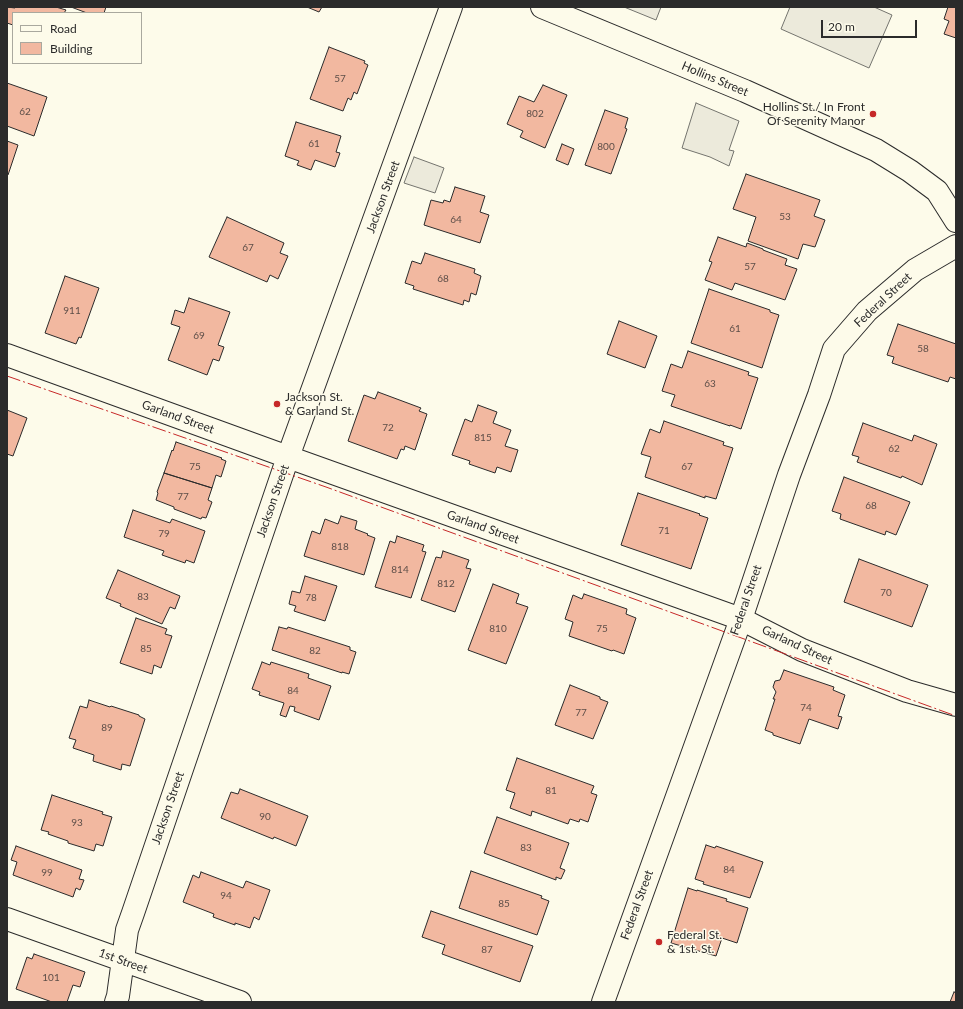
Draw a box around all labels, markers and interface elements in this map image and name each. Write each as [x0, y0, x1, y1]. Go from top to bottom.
legend [12, 12, 142, 64]
scale bar [823, 12, 919, 38]
text: 20 m [828, 19, 855, 34]
text: Road [50, 21, 77, 36]
text: Building [50, 41, 93, 56]
street label: Hollins Street [680, 59, 750, 99]
house number: 57 [334, 73, 346, 85]
place label: Hollins St./ In Front Of Serenity Manor [763, 100, 865, 128]
house number: 62 [19, 106, 31, 118]
house number: 802 [526, 108, 544, 120]
marker: Hollins St./ In Front Of Serenity Manor [868, 109, 878, 119]
house number: 61 [308, 138, 320, 150]
house number: 800 [597, 141, 615, 153]
street label: Jackson Street [363, 159, 403, 235]
house number: 53 [779, 211, 791, 223]
house number: 64 [450, 214, 462, 226]
house number: 67 [242, 242, 254, 254]
house number: 57 [744, 261, 756, 273]
street label: Federal Street [851, 270, 915, 330]
house number: 68 [437, 273, 449, 285]
house number: 911 [63, 305, 81, 317]
house number: 61 [729, 323, 741, 335]
house number: 69 [193, 330, 205, 342]
house number: 58 [917, 343, 929, 355]
house number: 63 [704, 378, 716, 390]
place label: Jackson St. & Garland St. [285, 390, 354, 418]
street label: Garland Street [140, 397, 216, 437]
marker: Jackson St. & Garland St. [272, 399, 282, 409]
house number: 72 [382, 422, 394, 434]
house number: 815 [474, 432, 492, 444]
house number: 62 [888, 443, 900, 455]
house number: 75 [189, 461, 201, 473]
house number: 67 [681, 461, 693, 473]
street label: Jackson Street [254, 463, 292, 539]
house number: 77 [177, 491, 189, 503]
house number: 68 [865, 500, 877, 512]
street label: Garland Street [445, 507, 521, 547]
house number: 71 [658, 525, 670, 537]
house number: 79 [158, 528, 170, 540]
house number: 818 [331, 541, 349, 553]
street label: Federal Street [727, 563, 765, 637]
house number: 814 [391, 564, 409, 576]
house number: 812 [437, 578, 455, 590]
house number: 70 [880, 587, 892, 599]
house number: 83 [137, 591, 149, 603]
house number: 78 [305, 592, 317, 604]
street label: Garland Street [760, 622, 834, 668]
house number: 810 [489, 623, 507, 635]
house number: 75 [596, 623, 608, 635]
house number: 85 [140, 643, 152, 655]
house number: 82 [309, 645, 321, 657]
house number: 84 [287, 685, 299, 697]
house number: 74 [800, 702, 812, 714]
house number: 77 [575, 707, 587, 719]
house number: 89 [101, 722, 113, 734]
street label: Jackson Street [149, 770, 187, 846]
house number: 81 [545, 785, 557, 797]
house number: 90 [259, 811, 271, 823]
house number: 93 [71, 817, 83, 829]
house number: 83 [520, 842, 532, 854]
house number: 84 [723, 864, 735, 876]
house number: 99 [41, 867, 53, 879]
street label: Federal Street [618, 868, 656, 942]
house number: 94 [220, 890, 232, 902]
house number: 85 [498, 898, 510, 910]
place label: Federal St. & 1st. St. [667, 928, 722, 956]
marker: Federal St. & 1st. St. [654, 937, 664, 947]
house number: 87 [481, 944, 493, 956]
street label: 1st Street [97, 945, 149, 977]
house number: 101 [42, 972, 60, 984]

